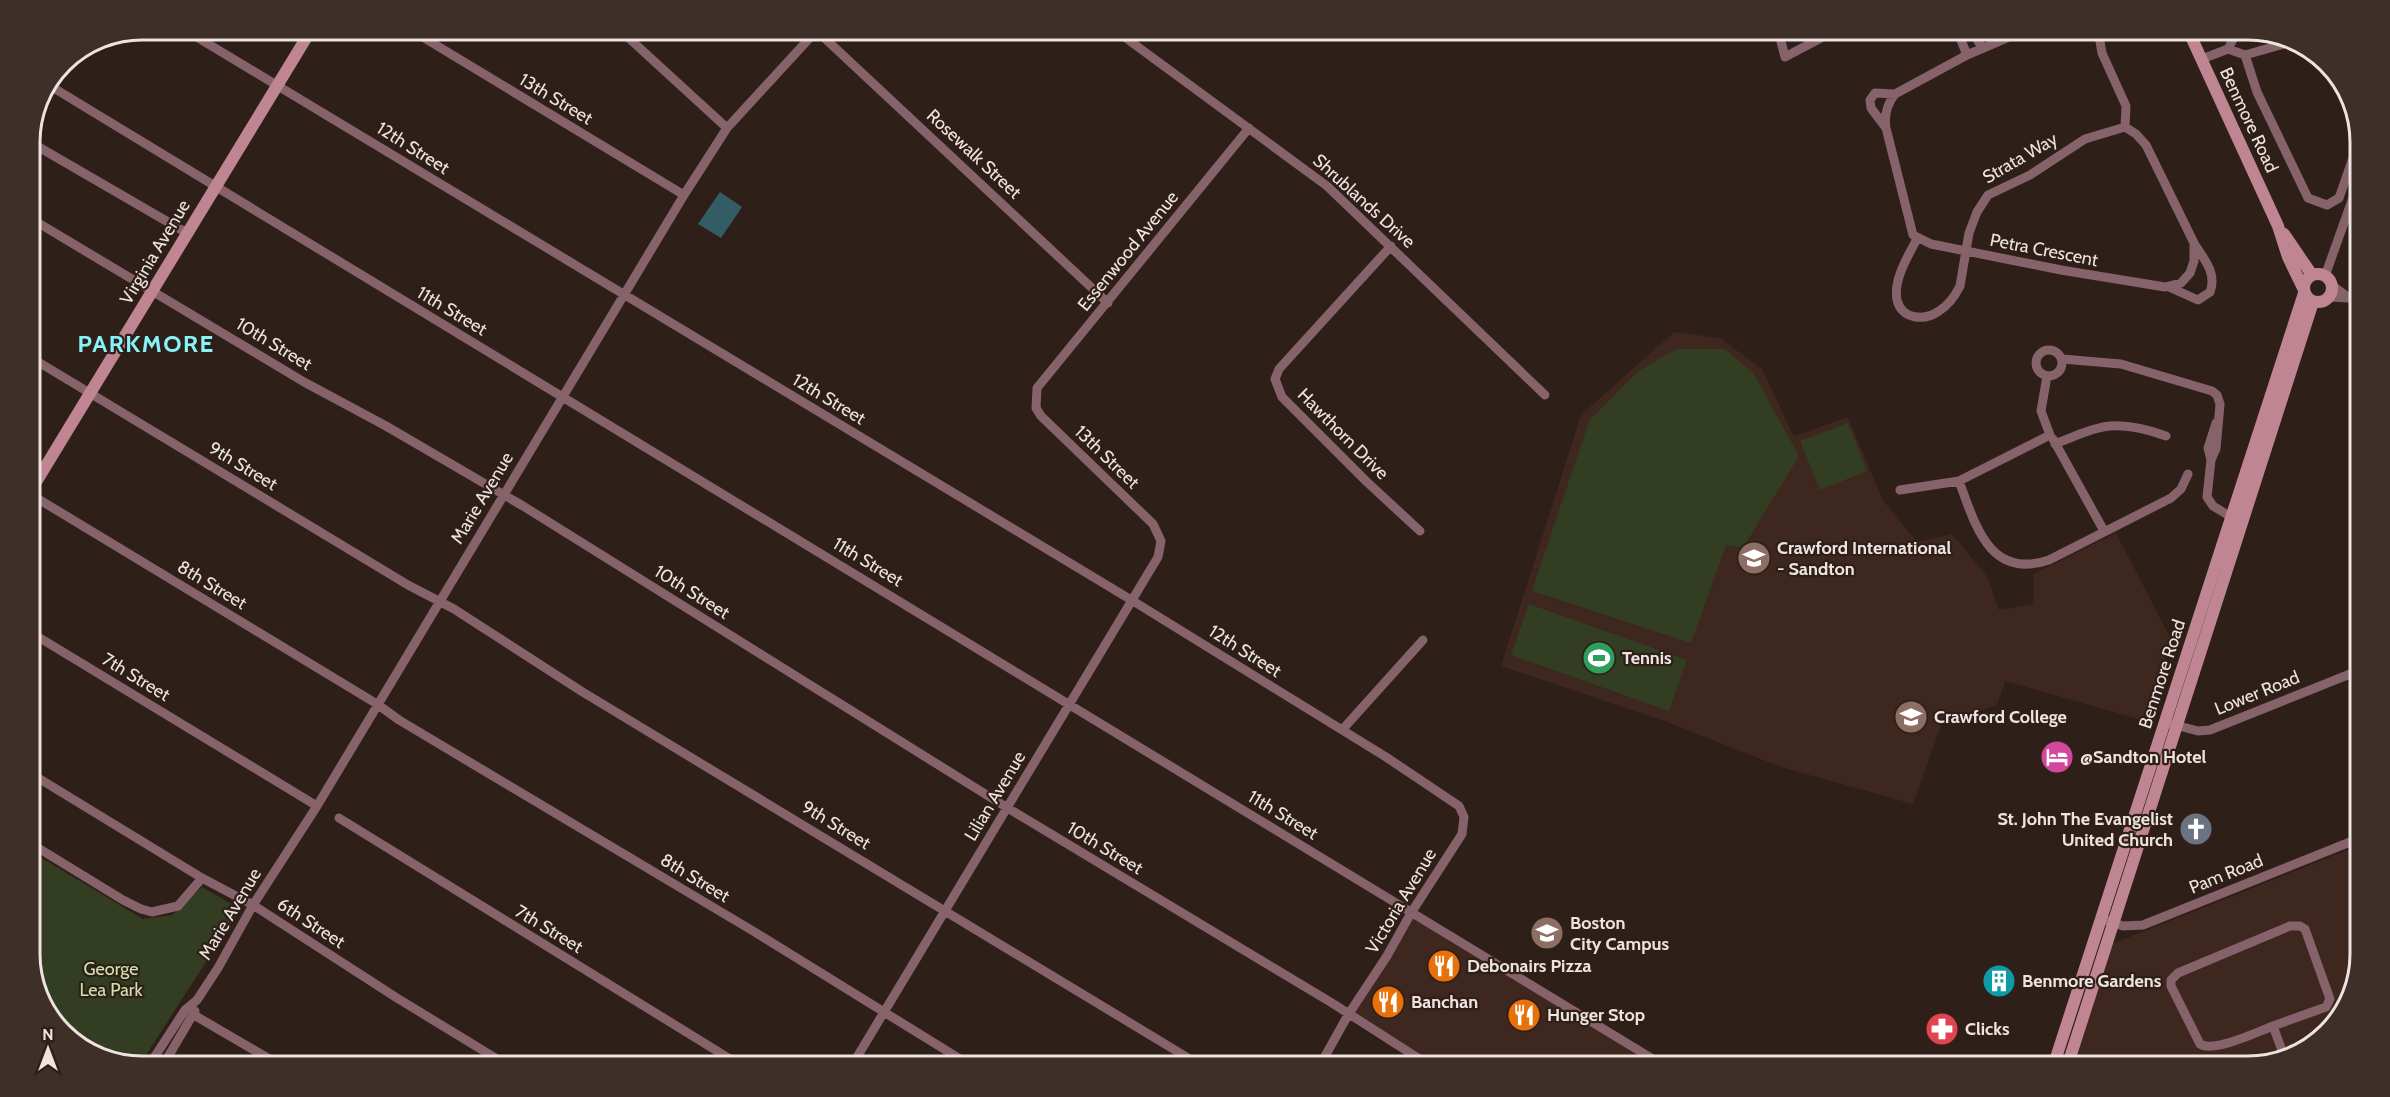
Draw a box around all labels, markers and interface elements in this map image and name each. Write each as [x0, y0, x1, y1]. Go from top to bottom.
street label: Benmore Road [2215, 64, 2283, 176]
street label: 13th Street [515, 69, 597, 129]
street label: Rosewalk Street [922, 105, 1026, 203]
street label: 12th Street [373, 117, 453, 179]
street label: Strata Way [1979, 128, 2061, 188]
street label: Shrublands Drive [1308, 149, 1420, 253]
street label: Essenwood Avenue [1073, 187, 1183, 315]
street label: Virginia Avenue [115, 196, 195, 308]
street label: Petra Crescent [1988, 229, 2100, 271]
street label: 11th Street [413, 282, 491, 340]
street label: 10th Street [232, 313, 316, 375]
district label: PARKMORE [77, 329, 215, 358]
street label: 12th Street [788, 369, 870, 429]
street label: Hawthorn Drive [1293, 384, 1393, 484]
street label: 13th Street [1070, 421, 1144, 493]
street label: 9th Street [205, 437, 281, 495]
street label: Marie Avenue [446, 448, 518, 548]
street label: 11th Street [829, 533, 907, 591]
place label: Crawford International - Sandton [1777, 537, 1952, 580]
school or university icon: Crawford International - Sandton [1736, 540, 1772, 576]
street label: 8th Street [173, 556, 251, 614]
street label: 10th Street [650, 560, 734, 624]
street label: Benmore Road [2134, 617, 2190, 731]
street label: 12th Street [1205, 620, 1285, 682]
sports icon: Tennis [1581, 640, 1617, 676]
place label: Tennis [1622, 647, 1672, 669]
street label: 7th Street [98, 648, 174, 706]
street label: Lower Road [2211, 666, 2303, 720]
school or university icon: Crawford College [1893, 699, 1929, 735]
place label: Crawford College [1934, 706, 2067, 728]
hotel icon: @Sandton Hotel [2039, 739, 2075, 775]
place label: @Sandton Hotel [2080, 746, 2207, 768]
street label: Lilian Avenue [960, 747, 1030, 845]
street label: 11th Street [1244, 786, 1322, 844]
street label: 9th Street [798, 796, 874, 854]
place label: St. John The Evangelist United Church [1997, 808, 2173, 851]
church icon: St. John The Evangelist United Church [2178, 811, 2214, 847]
street label: 10th Street [1063, 817, 1147, 879]
street label: Victoria Avenue [1361, 844, 1441, 958]
street label: 8th Street [656, 849, 734, 907]
street label: Pam Road [2186, 849, 2266, 899]
street label: Marie Avenue [194, 864, 266, 964]
street label: 6th Street [273, 893, 349, 953]
street label: 7th Street [511, 900, 587, 958]
place label: Boston City Campus [1570, 912, 1669, 955]
school or university icon: Boston City Campus [1529, 915, 1565, 951]
restaurant icon: Debonairs Pizza [1426, 948, 1462, 984]
place label: Debonairs Pizza [1467, 955, 1591, 977]
park label: George Lea Park [79, 958, 144, 1001]
building icon: Benmore Gardens [1981, 963, 2017, 999]
place label: Benmore Gardens [2022, 970, 2162, 992]
restaurant icon: Banchan [1370, 984, 1406, 1020]
place label: Banchan [1411, 991, 1478, 1013]
restaurant icon: Hunger Stop [1506, 997, 1542, 1033]
place label: Hunger Stop [1547, 1004, 1645, 1026]
pharmacy icon: Clicks [1924, 1011, 1960, 1047]
place label: Clicks [1965, 1018, 2010, 1040]
north arrow [18, 1019, 78, 1079]
text: N [42, 1025, 54, 1044]

